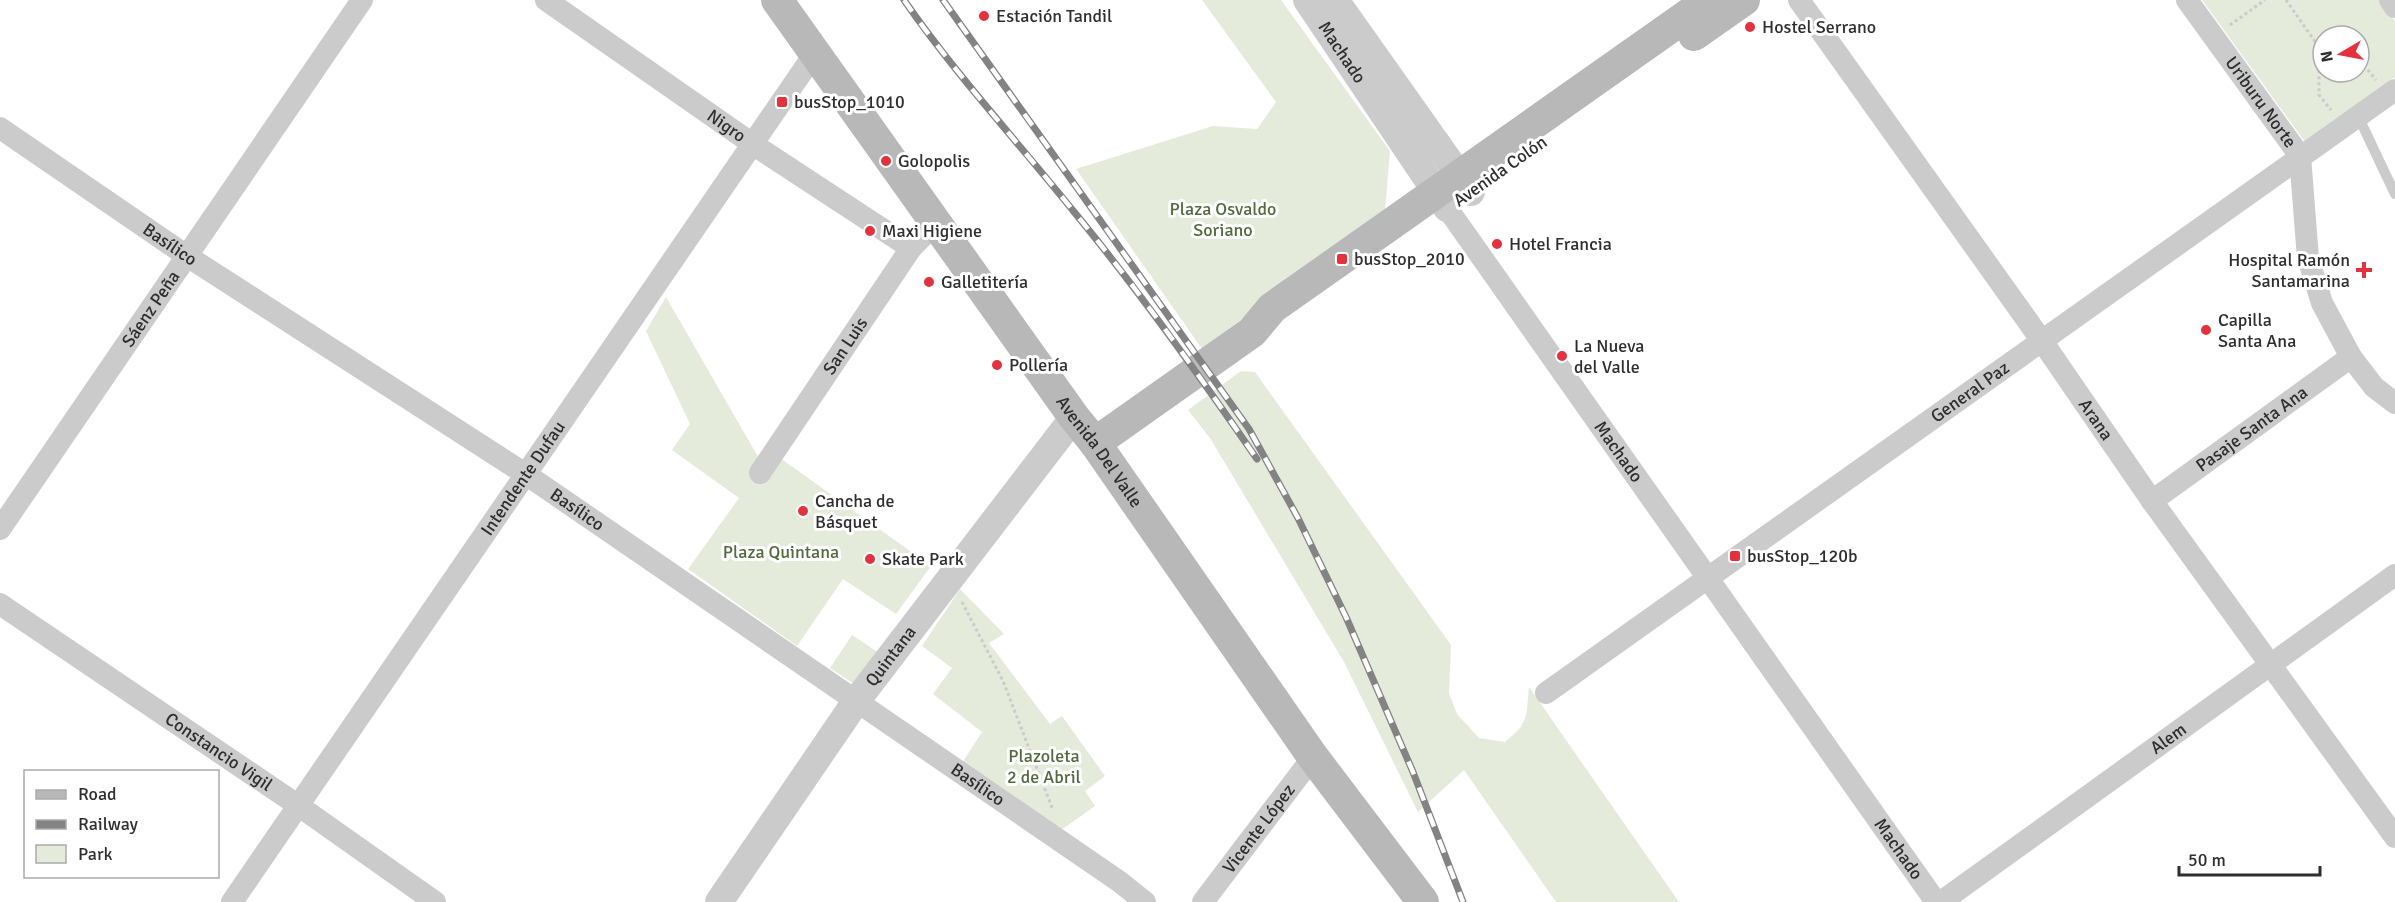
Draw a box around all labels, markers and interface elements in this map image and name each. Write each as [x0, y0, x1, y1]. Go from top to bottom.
place label: Estación Tandil [996, 5, 1112, 27]
marker: Estación Tandil [977, 9, 991, 23]
place label: Hostel Serrano [1762, 16, 1876, 38]
street label: Machado [1314, 17, 1371, 87]
marker: Hostel Serrano [1743, 20, 1757, 34]
north arrow [2311, 24, 2371, 84]
text: N [2316, 49, 2338, 64]
street label: Uriburu Norte [2220, 52, 2301, 152]
place label: busStop_1010 [794, 91, 905, 113]
marker: busStop_1010 [775, 95, 789, 109]
street label: Nigro [703, 105, 750, 147]
street label: Avenida Colón [1449, 131, 1551, 211]
place label: Golopolis [898, 150, 970, 172]
marker: Golopolis [879, 154, 893, 168]
park label: Plaza Osvaldo Soriano [1170, 198, 1276, 241]
street label: Basílico [139, 218, 201, 271]
place label: Maxi Higiene [882, 220, 982, 242]
marker: Maxi Higiene [863, 224, 877, 238]
place label: Hotel Francia [1509, 233, 1612, 255]
marker: Hotel Francia [1490, 237, 1504, 251]
place label: busStop_2010 [1354, 248, 1465, 270]
place label: Hospital Ramón Santamarina [2228, 249, 2350, 292]
marker: busStop_2010 [1335, 252, 1349, 266]
marker: Hospital Ramón Santamarina [2355, 261, 2373, 279]
street label: Sáenz Peña [117, 266, 185, 351]
place label: Galletitería [941, 271, 1028, 293]
marker: Galletitería [922, 275, 936, 289]
place label: Capilla Santa Ana [2218, 309, 2296, 352]
street label: San Luis [818, 313, 872, 379]
marker: Capilla Santa Ana [2199, 323, 2213, 337]
place label: La Nueva del Valle [1574, 335, 1644, 378]
marker: La Nueva del Valle [1555, 349, 1569, 363]
place label: Pollería [1009, 354, 1068, 376]
street label: General Paz [1926, 356, 2014, 427]
marker: Pollería [990, 358, 1004, 372]
street label: Pasaje Santa Ana [2192, 381, 2312, 477]
street label: Avenida Del Valle [1051, 392, 1147, 512]
street label: Arana [2074, 394, 2118, 445]
street label: Intendente Dufau [476, 417, 570, 540]
street label: Machado [1590, 417, 1648, 487]
street label: Basílico [546, 483, 609, 536]
place label: Cancha de Básquet [815, 490, 895, 533]
marker: Cancha de Básquet [796, 504, 810, 518]
park label: Plaza Quintana [723, 541, 839, 563]
place label: busStop_120b [1747, 545, 1857, 567]
place label: Skate Park [882, 548, 964, 570]
marker: busStop_120b [1728, 549, 1742, 563]
marker: Skate Park [863, 552, 877, 566]
street label: Quintana [860, 621, 921, 691]
street label: Constancio Vigil [161, 708, 277, 796]
street label: Alem [2146, 718, 2191, 759]
park label: Plazoleta 2 de Abril [1007, 745, 1081, 788]
street label: Basílico [947, 758, 1009, 811]
legend [24, 770, 219, 878]
street label: Vicente López [1218, 780, 1300, 878]
text: Road [78, 783, 117, 805]
text: Railway [78, 813, 139, 835]
street label: Machado [1869, 814, 1928, 884]
scale bar [2179, 839, 2320, 877]
text: Park [78, 843, 113, 865]
text: 50 m [2188, 849, 2226, 871]

